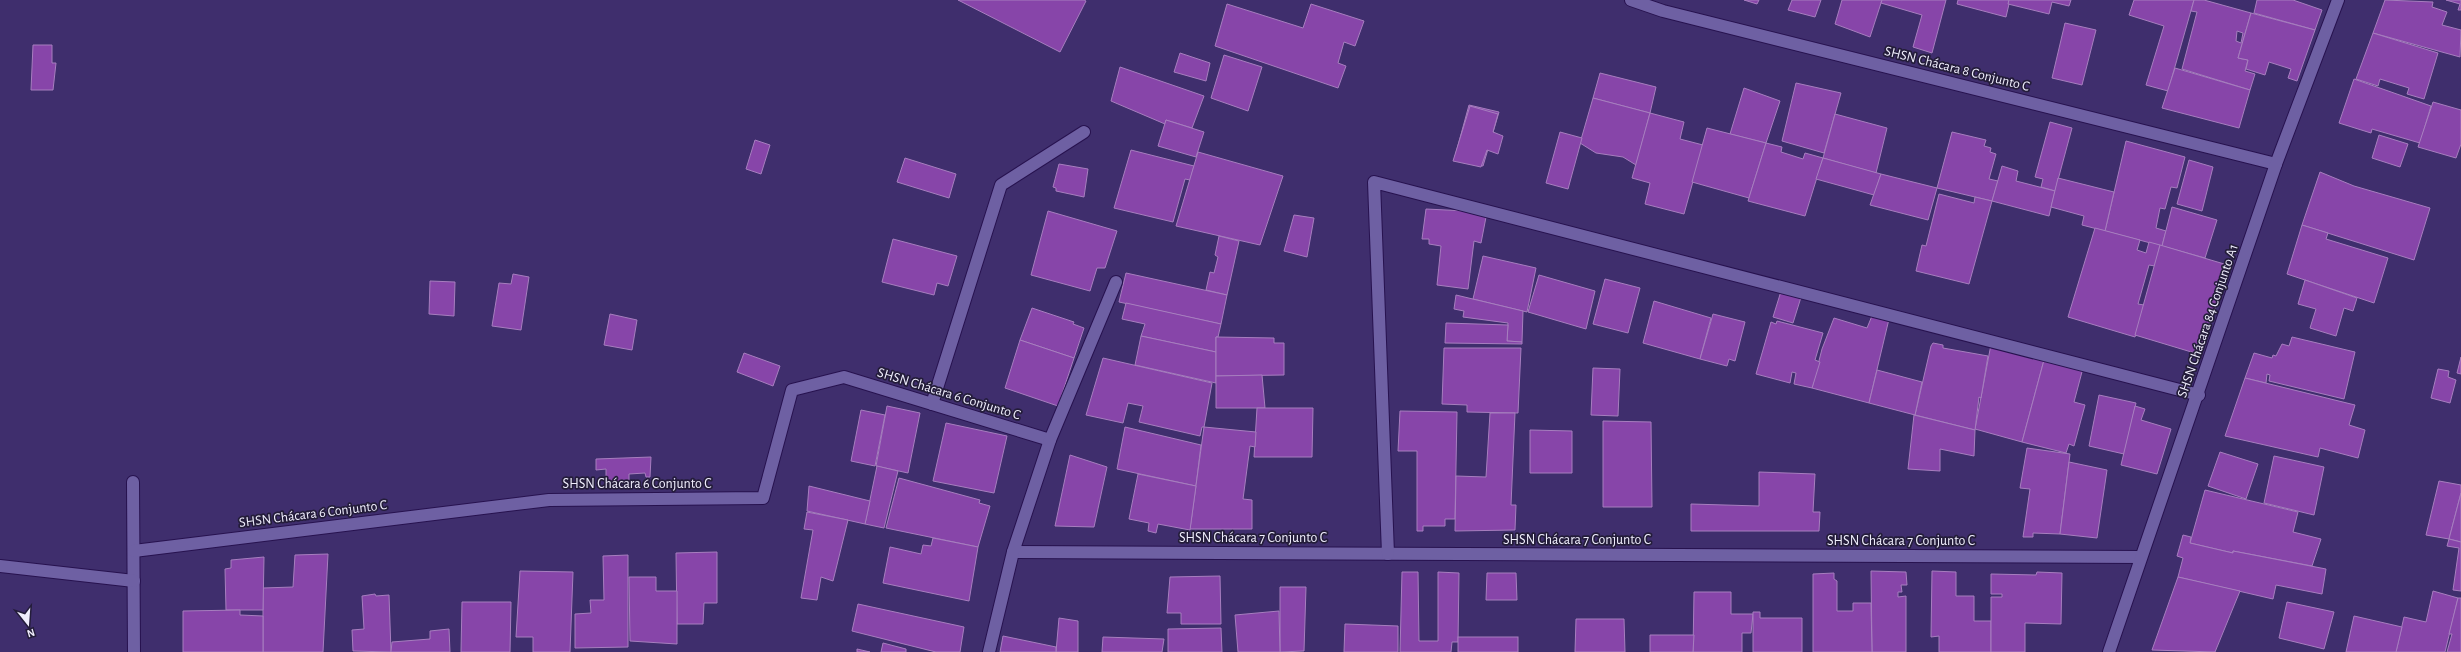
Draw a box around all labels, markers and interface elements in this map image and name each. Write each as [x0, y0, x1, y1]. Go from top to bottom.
street label: SHSN Chácara 8 Conjunto C [1883, 44, 2031, 94]
street label: SHSN Chácara 84 Conjunto A1 [2175, 242, 2241, 400]
street label: SHSN Chácara 6 Conjunto C [876, 366, 1022, 422]
street label: SHSN Chácara 6 Conjunto C [563, 477, 711, 491]
street label: SHSN Chácara 6 Conjunto C [238, 498, 388, 530]
street label: SHSN Chácara 7 Conjunto C [1179, 531, 1327, 545]
street label: SHSN Chácara 7 Conjunto C [1503, 533, 1651, 547]
street label: SHSN Chácara 7 Conjunto C [1827, 534, 1975, 548]
north arrow [8, 604, 48, 644]
text: N [26, 627, 36, 639]

